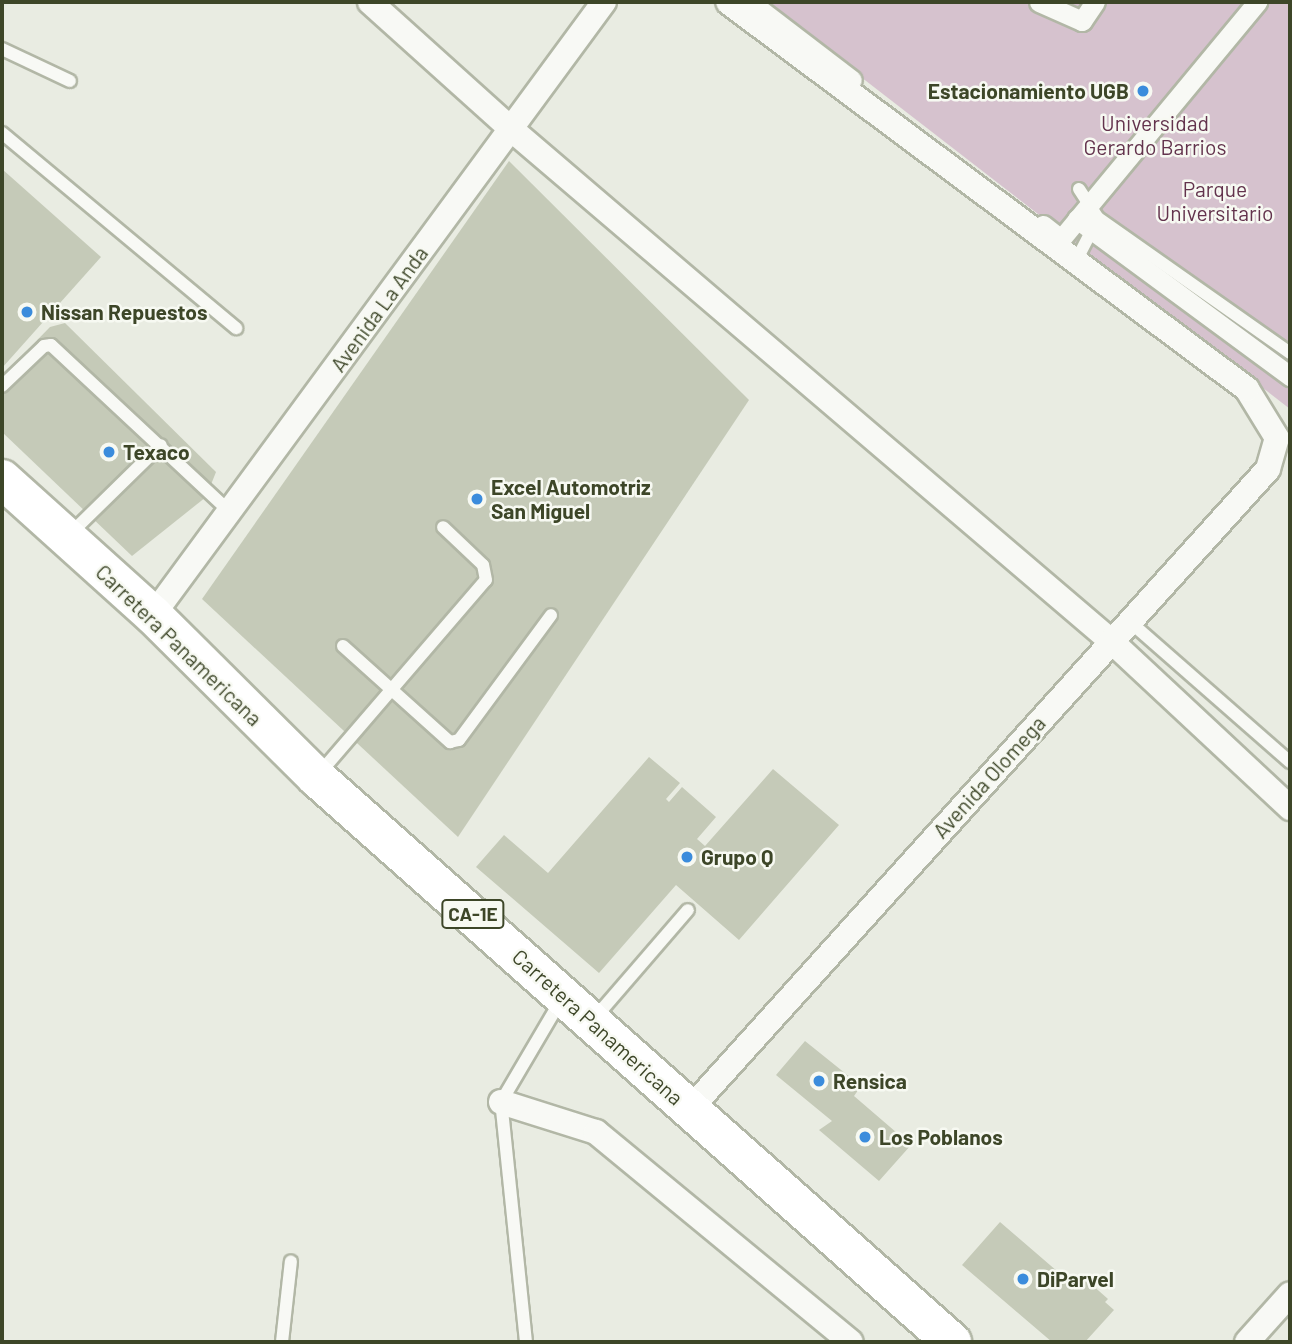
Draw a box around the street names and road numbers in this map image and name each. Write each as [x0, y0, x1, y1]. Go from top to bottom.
street label: Avenida La Anda [325, 241, 433, 377]
street label: Carretera Panamericana [91, 559, 267, 731]
street label: Avenida Olomega [928, 711, 1050, 843]
road number: CA-1E [440, 898, 506, 930]
street label: Carretera Panamericana [507, 944, 689, 1110]

